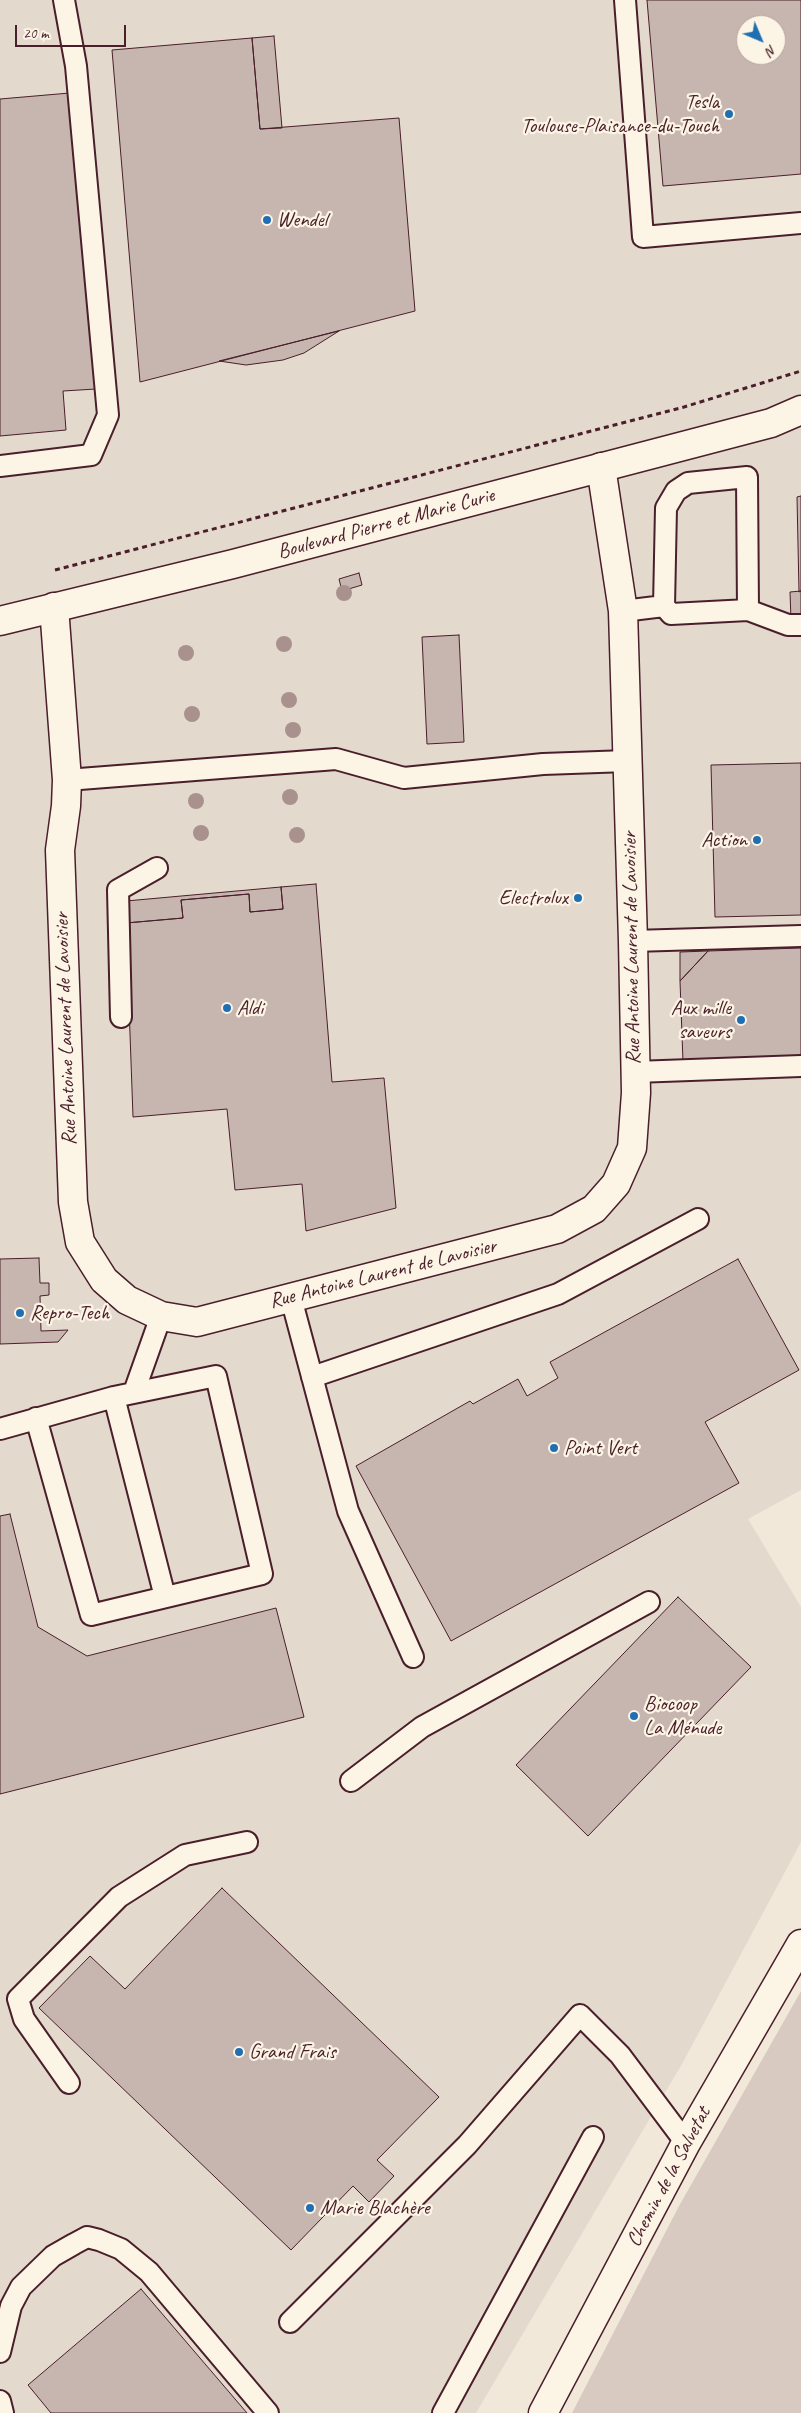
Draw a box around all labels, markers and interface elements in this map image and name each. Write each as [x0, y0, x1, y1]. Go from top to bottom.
scale bar [18, 15, 129, 47]
north arrow [736, 15, 786, 65]
text: 20 m [23, 24, 49, 43]
text: N [762, 41, 780, 59]
place label: Tesla Toulouse-Plaisance-du-Touch [521, 89, 719, 139]
marker: Tesla Toulouse-Plaisance-du-Touch [723, 108, 735, 120]
place label: Wendel [277, 207, 327, 233]
marker: Wendel [261, 214, 273, 226]
street label: Boulevard Pierre et Marie Curie [275, 483, 497, 565]
place label: Action [701, 827, 747, 853]
street label: Rue Antoine Laurent de Lavoisier [617, 831, 647, 1065]
marker: Action [751, 834, 763, 846]
place label: Electrolux [499, 885, 568, 911]
marker: Electrolux [572, 892, 584, 904]
street label: Rue Antoine Laurent de Lavoisier [49, 912, 83, 1146]
place label: Aldi [237, 995, 263, 1021]
place label: Aux mille saveurs [671, 995, 731, 1045]
marker: Aldi [221, 1002, 233, 1014]
marker: Aux mille saveurs [735, 1014, 747, 1026]
street label: Rue Antoine Laurent de Lavoisier [267, 1234, 499, 1314]
place label: Repro-Tech [30, 1300, 109, 1326]
marker: Repro-Tech [14, 1307, 26, 1319]
place label: Point Vert [564, 1435, 637, 1461]
marker: Point Vert [548, 1442, 560, 1454]
place label: Biocoop La Ménude [644, 1691, 721, 1741]
marker: Biocoop La Ménude [628, 1710, 640, 1722]
place label: Grand Frais [249, 2039, 336, 2065]
marker: Grand Frais [233, 2046, 245, 2058]
street label: Chemin de la Salvetat [622, 2103, 716, 2251]
place label: Marie Blachère [320, 2195, 430, 2221]
marker: Marie Blachère [304, 2202, 316, 2214]

